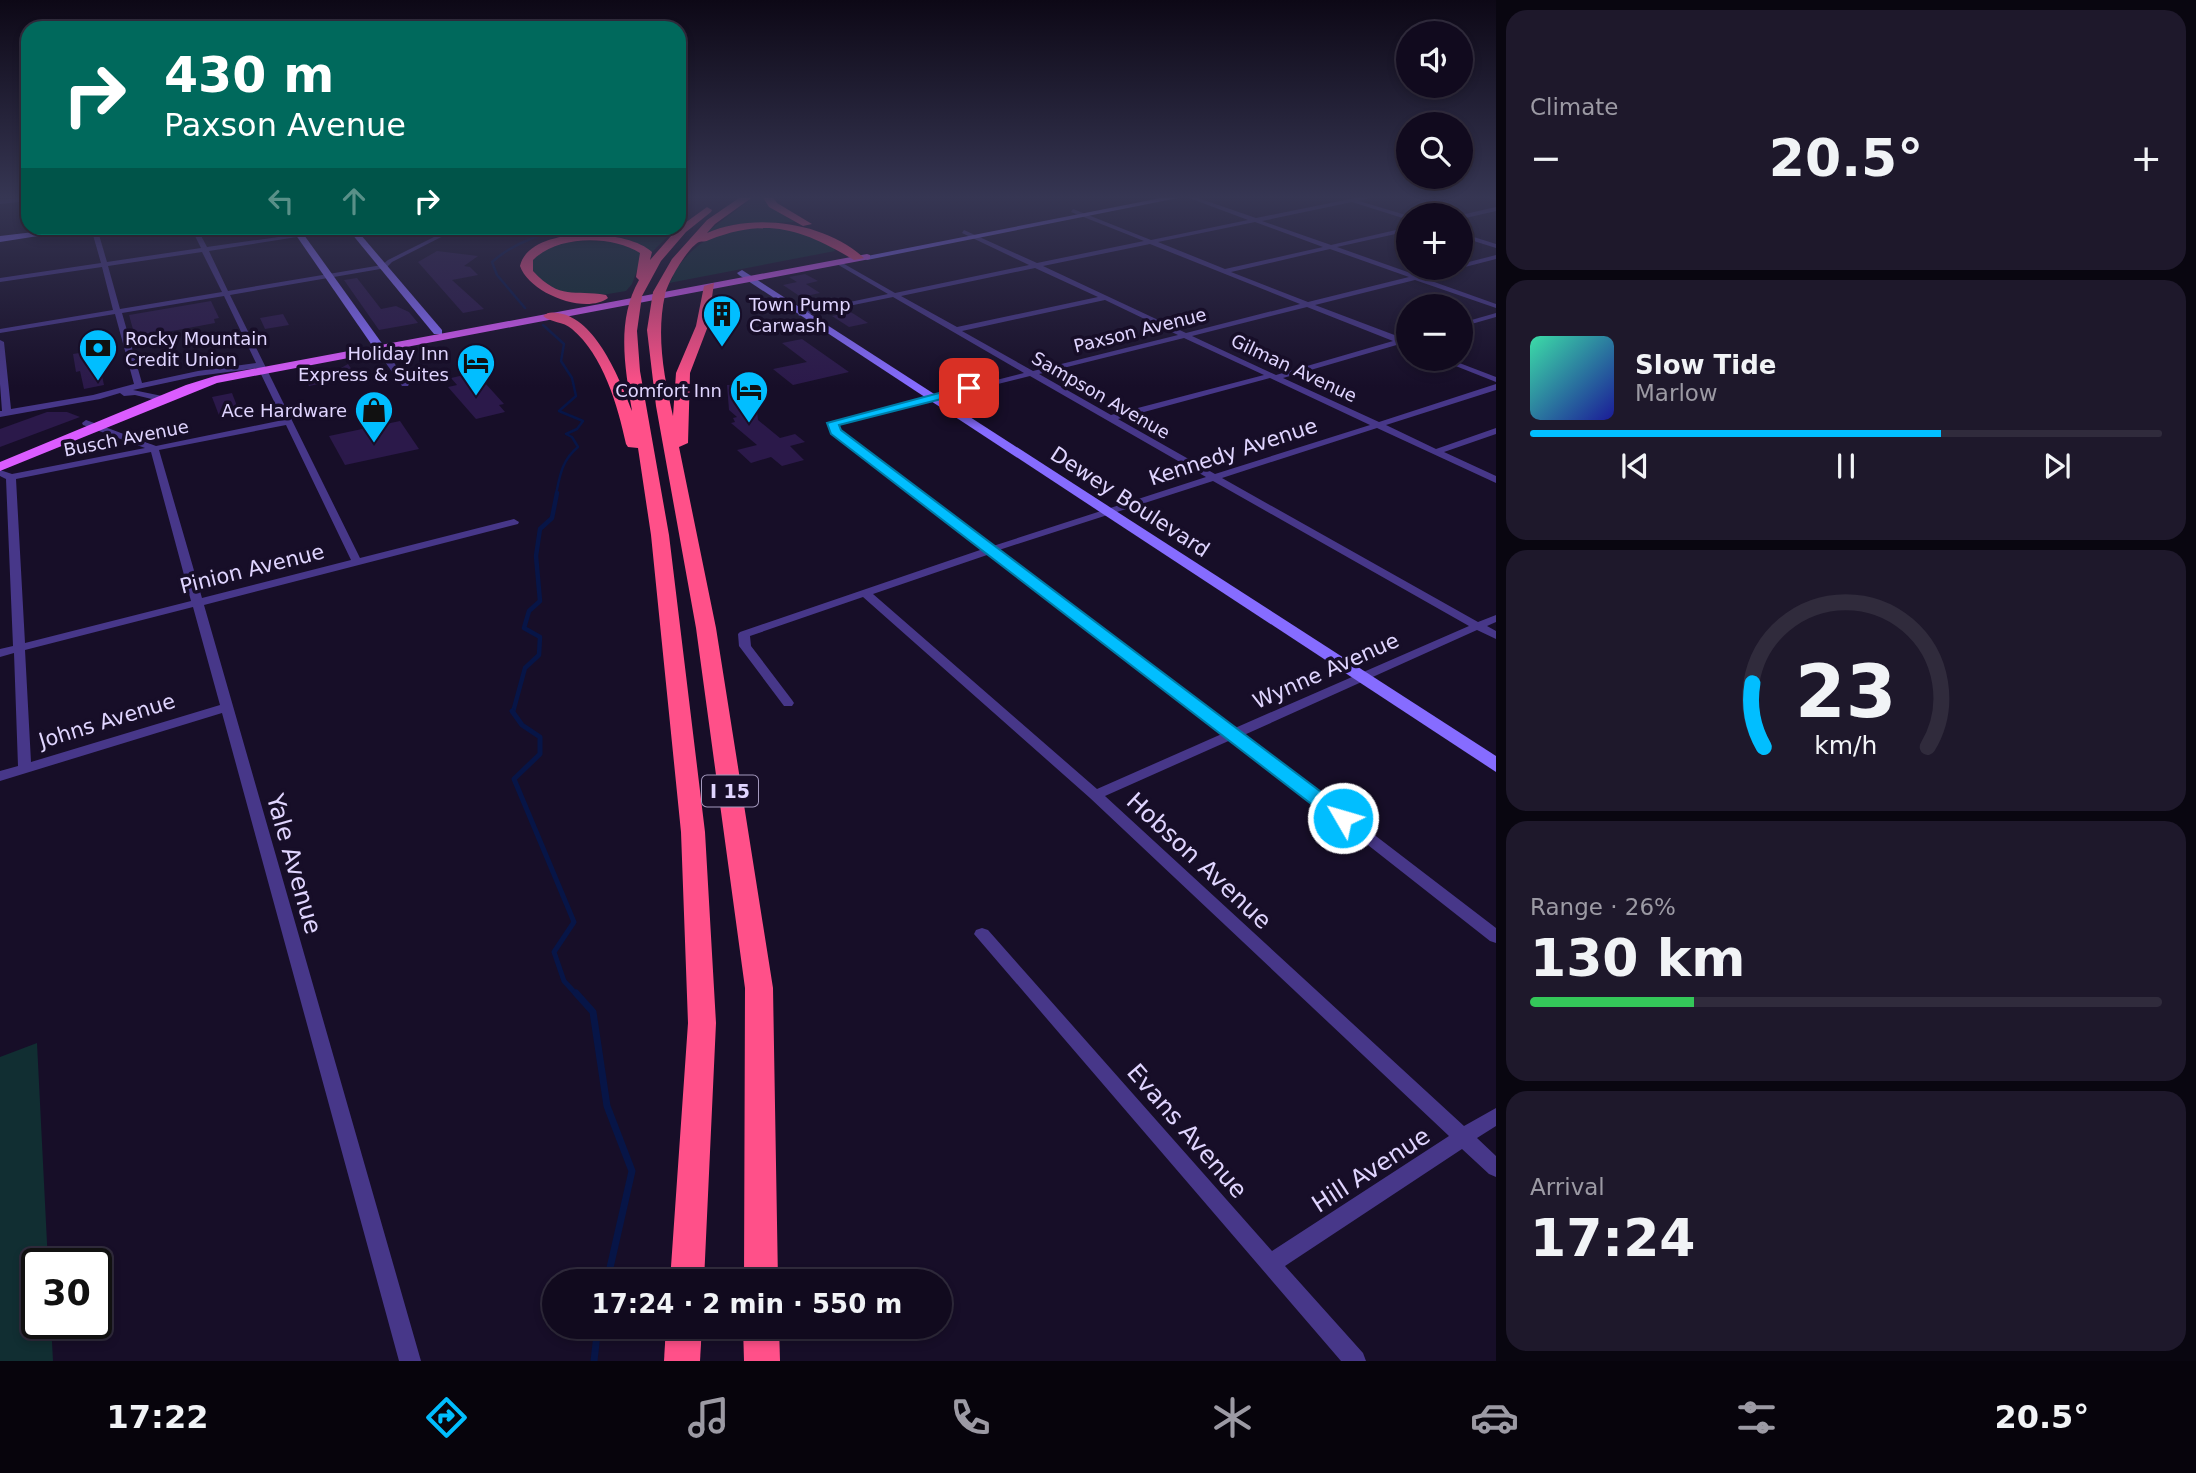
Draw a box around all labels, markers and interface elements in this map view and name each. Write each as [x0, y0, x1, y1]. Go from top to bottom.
map controls [1396, 21, 1473, 371]
button: sound [1396, 21, 1473, 98]
text: 430 m [164, 47, 334, 104]
icon: right [49, 49, 140, 140]
text: Climate [1530, 94, 1619, 120]
text: Paxson Avenue [164, 106, 406, 144]
button: search [1396, 112, 1473, 189]
text: 20.5° [1769, 128, 1923, 188]
text: − [1530, 136, 1562, 180]
text: + [2130, 136, 2162, 180]
icon: left [262, 182, 300, 220]
icon: ahead [335, 182, 373, 220]
icon: right [408, 182, 446, 220]
button: + [1396, 203, 1473, 280]
building icon: Town Pump Carwash [701, 293, 743, 348]
place label: Town Pump Carwash [748, 294, 851, 336]
button: − [1396, 294, 1473, 371]
street label: Paxson Avenue [1071, 303, 1209, 357]
bank icon: Rocky Mountain Credit Union [77, 327, 119, 382]
place label: Rocky Mountain Credit Union [125, 328, 268, 370]
street label: Gilman Avenue [1228, 330, 1360, 406]
hotel icon: Holiday Inn Express & Suites [455, 342, 497, 397]
place label: Holiday Inn Express & Suites [298, 343, 449, 385]
street label: Sampson Avenue [1028, 347, 1174, 443]
text: Slow Tide [1635, 350, 1776, 380]
pin [939, 358, 999, 418]
hotel icon: Comfort Inn [728, 369, 770, 424]
icon: arrive [950, 369, 988, 407]
place label: Comfort Inn [615, 380, 722, 401]
text: Marlow [1635, 380, 1718, 406]
shop icon: Ace Hardware [353, 389, 395, 444]
place label: Ace Hardware [221, 400, 347, 421]
street label: Kennedy Avenue [1146, 413, 1320, 491]
street label: Busch Avenue [62, 416, 190, 460]
street label: Dewey Boulevard [1046, 442, 1214, 562]
icon: previous [1616, 447, 1654, 485]
icon: pause [1827, 447, 1865, 485]
icon: next [2038, 447, 2076, 485]
street label: Pinion Avenue [177, 539, 327, 599]
street label: Wynne Avenue [1249, 628, 1403, 714]
text: 23 [1795, 649, 1897, 734]
street label: Johns Avenue [34, 689, 178, 754]
text: km/h [1814, 730, 1878, 759]
road number: I 15 [702, 776, 758, 806]
position arrow [1306, 781, 1380, 855]
street label: Hobson Avenue [1121, 787, 1277, 935]
street label: Yale Avenue [260, 790, 327, 937]
text: Range · 26% [1530, 894, 1676, 920]
text: 130 km [1530, 928, 1745, 988]
street label: Evans Avenue [1121, 1058, 1253, 1204]
street label: Hill Avenue [1307, 1122, 1435, 1218]
text: Arrival [1530, 1174, 1605, 1200]
text: 17:24 [1530, 1208, 1696, 1268]
speed limit sign: 30 [21, 1248, 112, 1339]
text: 17:24 · 2 min · 550 m [592, 1289, 902, 1319]
icon: directions [422, 1393, 471, 1442]
icon: music [684, 1393, 733, 1442]
icon: phone [946, 1393, 995, 1442]
icon: climate [1208, 1393, 1257, 1442]
icon: car [1470, 1393, 1519, 1442]
icon: filters [1732, 1393, 1781, 1442]
text: 17:22 [107, 1398, 208, 1436]
text: 20.5° [1994, 1398, 2089, 1436]

